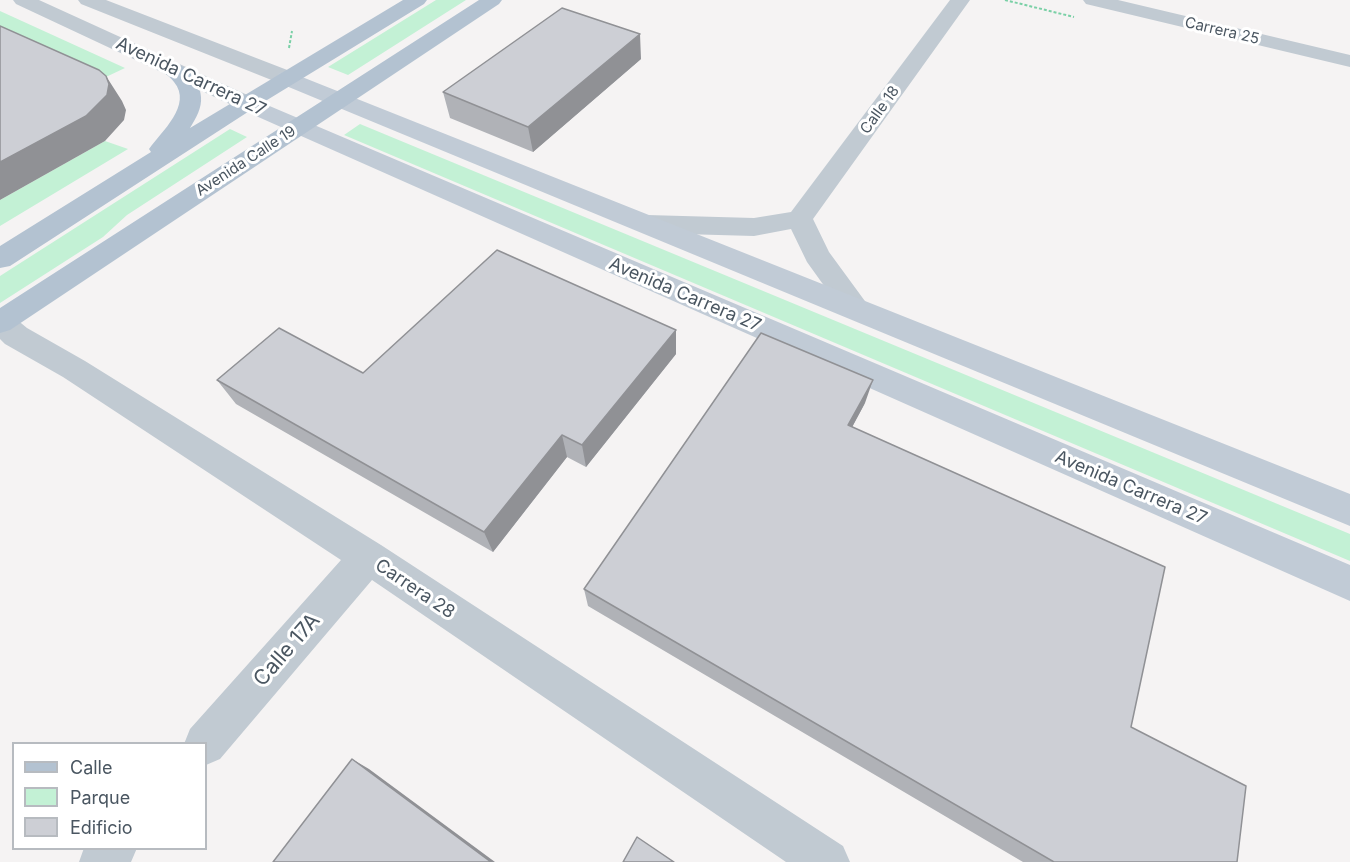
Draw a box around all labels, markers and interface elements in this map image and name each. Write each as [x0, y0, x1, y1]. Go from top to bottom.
street label: Carrera 25 [1183, 14, 1261, 48]
street label: Avenida Carrera 27 [113, 33, 269, 121]
street label: Calle 18 [857, 82, 903, 138]
street label: Avenida Calle 19 [193, 122, 299, 200]
street label: Avenida Carrera 27 [606, 253, 764, 337]
street label: Avenida Carrera 27 [1052, 446, 1210, 530]
street label: Carrera 28 [371, 555, 459, 623]
street label: Calle 17A [249, 608, 325, 692]
legend [12, 742, 207, 850]
text: Calle [70, 757, 112, 778]
text: Parque [70, 787, 130, 808]
text: Edificio [70, 817, 133, 838]

